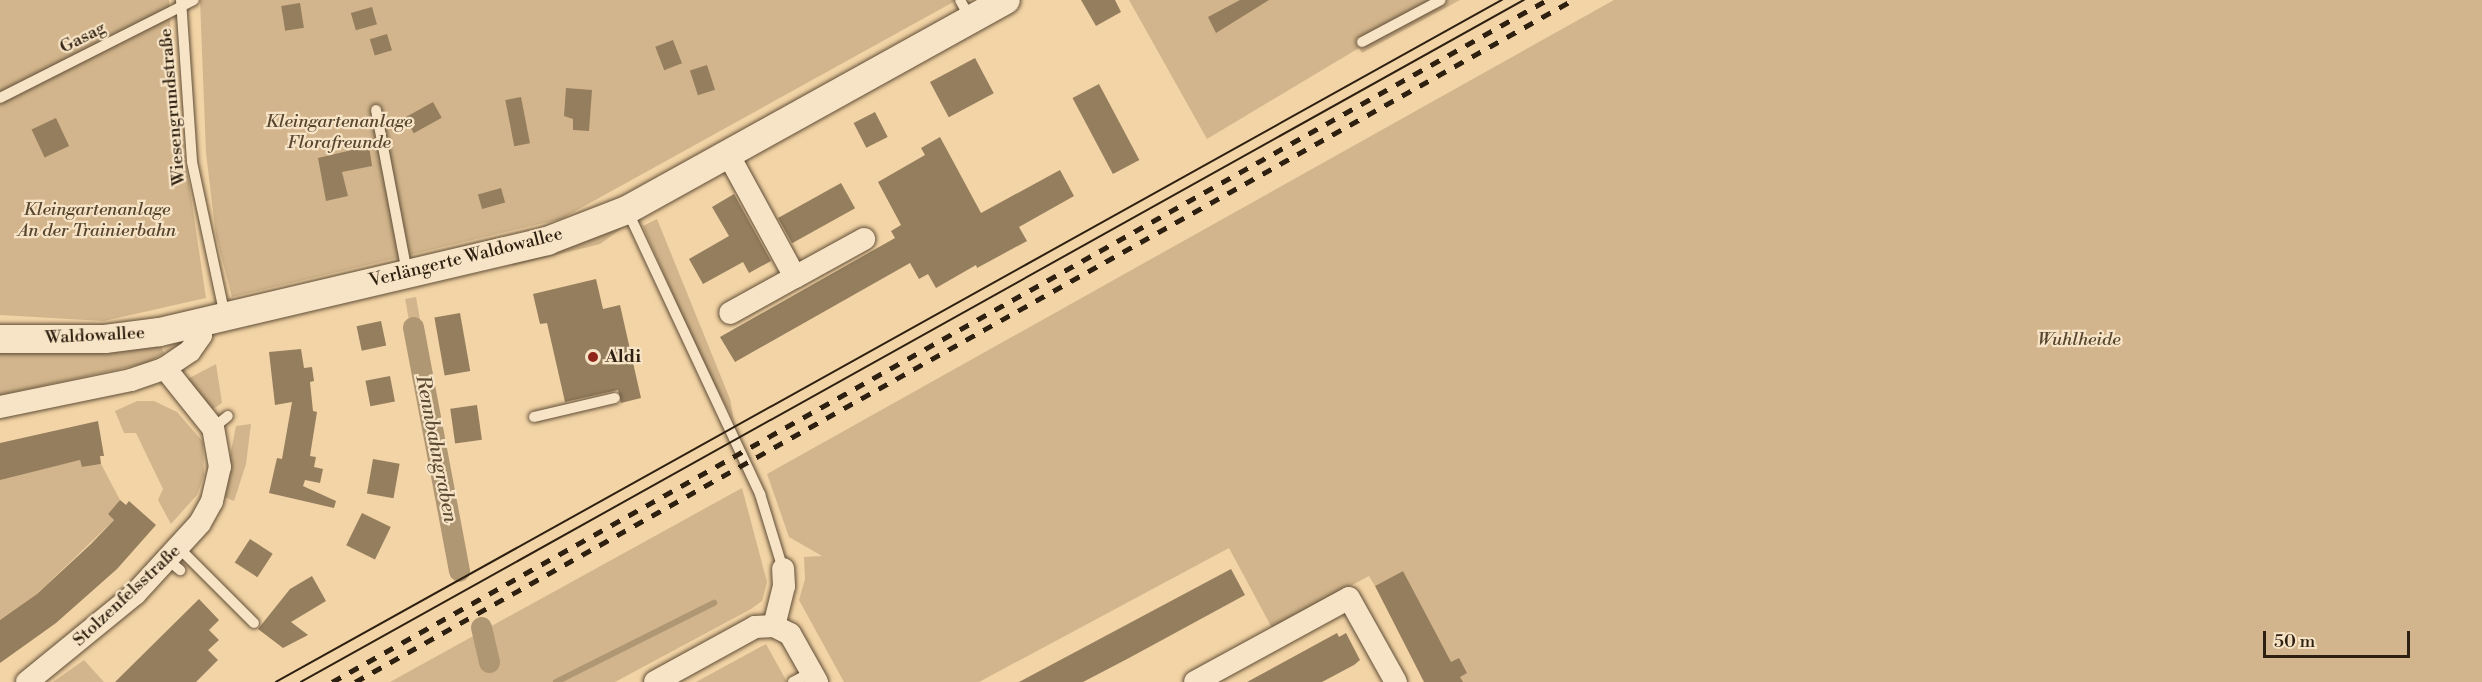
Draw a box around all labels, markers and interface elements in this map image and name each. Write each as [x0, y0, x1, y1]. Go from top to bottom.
street label: Gasag [56, 17, 110, 59]
street label: Wiesengrundstraße [155, 27, 191, 187]
park label: Kleingartenanlage Florafreunde [266, 112, 412, 154]
park label: Kleingartenanlage An der Trainierbahn [18, 200, 176, 242]
street label: Verlängerte Waldowallee [367, 223, 565, 293]
street label: Waldowallee [44, 323, 146, 349]
park label: Wuhlheide [2037, 329, 2121, 351]
place label: Aldi [605, 346, 641, 368]
marker: Aldi [586, 350, 600, 364]
water label: Rennbahngraben [410, 373, 462, 525]
street label: Stolzenfelsstraße [69, 541, 185, 651]
scale bar [2266, 619, 2413, 657]
text: 50 m [2274, 630, 2315, 653]

